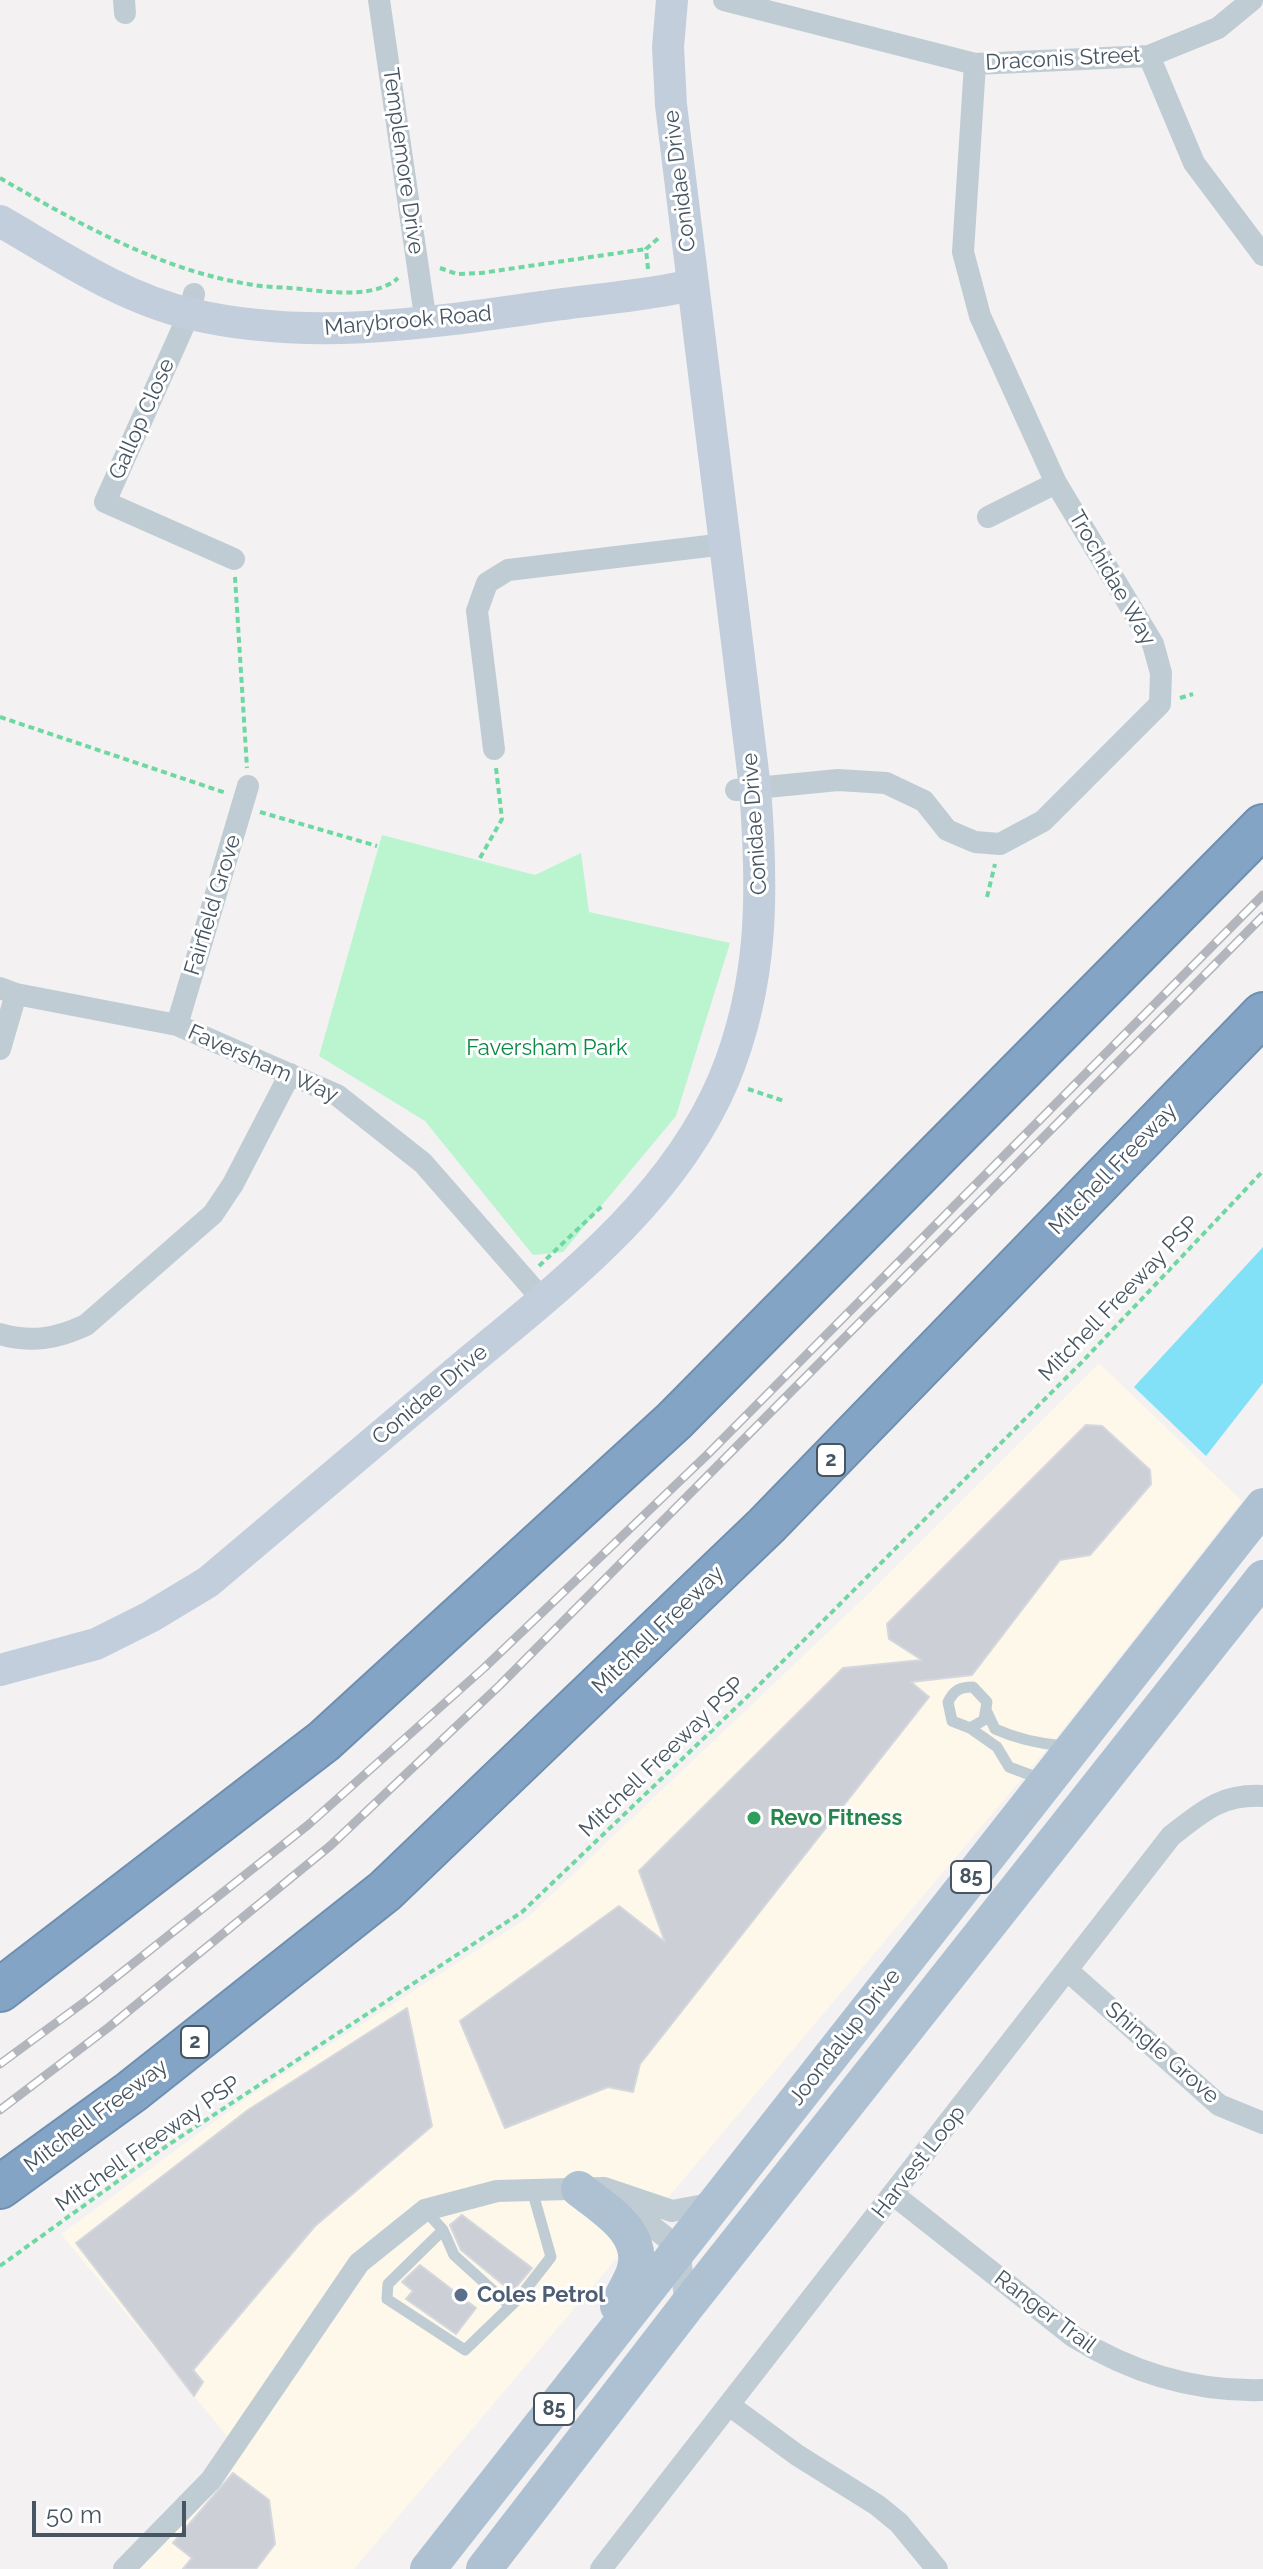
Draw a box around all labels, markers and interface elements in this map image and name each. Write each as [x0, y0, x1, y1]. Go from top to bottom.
street label: Draconis Street [985, 42, 1141, 76]
street label: Templemore Drive [377, 66, 429, 256]
street label: Conidae Drive [658, 109, 702, 253]
street label: Marybrook Road [323, 301, 493, 341]
street label: Gallop Close [104, 354, 180, 484]
street label: Trochidae Way [1063, 506, 1161, 650]
street label: Conidae Drive [737, 752, 773, 896]
street label: Fairfield Grove [179, 832, 247, 978]
street label: Faversham Way [184, 1019, 342, 1109]
park label: Faversham Park [466, 1035, 628, 1061]
street label: Mitchell Freeway [1043, 1098, 1183, 1240]
street label: Mitchell Freeway PSP [1033, 1211, 1205, 1387]
street label: Conidae Drive [367, 1339, 493, 1451]
road number: 2 [817, 1444, 845, 1476]
street label: Mitchell Freeway [587, 1560, 729, 1700]
street label: Mitchell Freeway PSP [574, 1671, 750, 1843]
place label: Revo Fitness [770, 1805, 902, 1831]
marker: Revo Fitness [745, 1809, 763, 1827]
road number: 85 [951, 1861, 991, 1893]
street label: Joondalup Drive [784, 1964, 906, 2110]
street label: Shingle Grove [1100, 1996, 1224, 2110]
road number: 2 [181, 2026, 209, 2058]
street label: Mitchell Freeway [19, 2053, 173, 2179]
street label: Mitchell Freeway PSP [51, 2070, 245, 2218]
street label: Harvest Loop [867, 2100, 971, 2224]
street label: Ranger Trail [989, 2265, 1101, 2359]
place label: Coles Petrol [477, 2282, 605, 2308]
marker: Coles Petrol [452, 2286, 470, 2304]
road number: 85 [534, 2393, 574, 2425]
scale bar [36, 2485, 190, 2535]
text: 50 m [46, 2500, 102, 2529]

